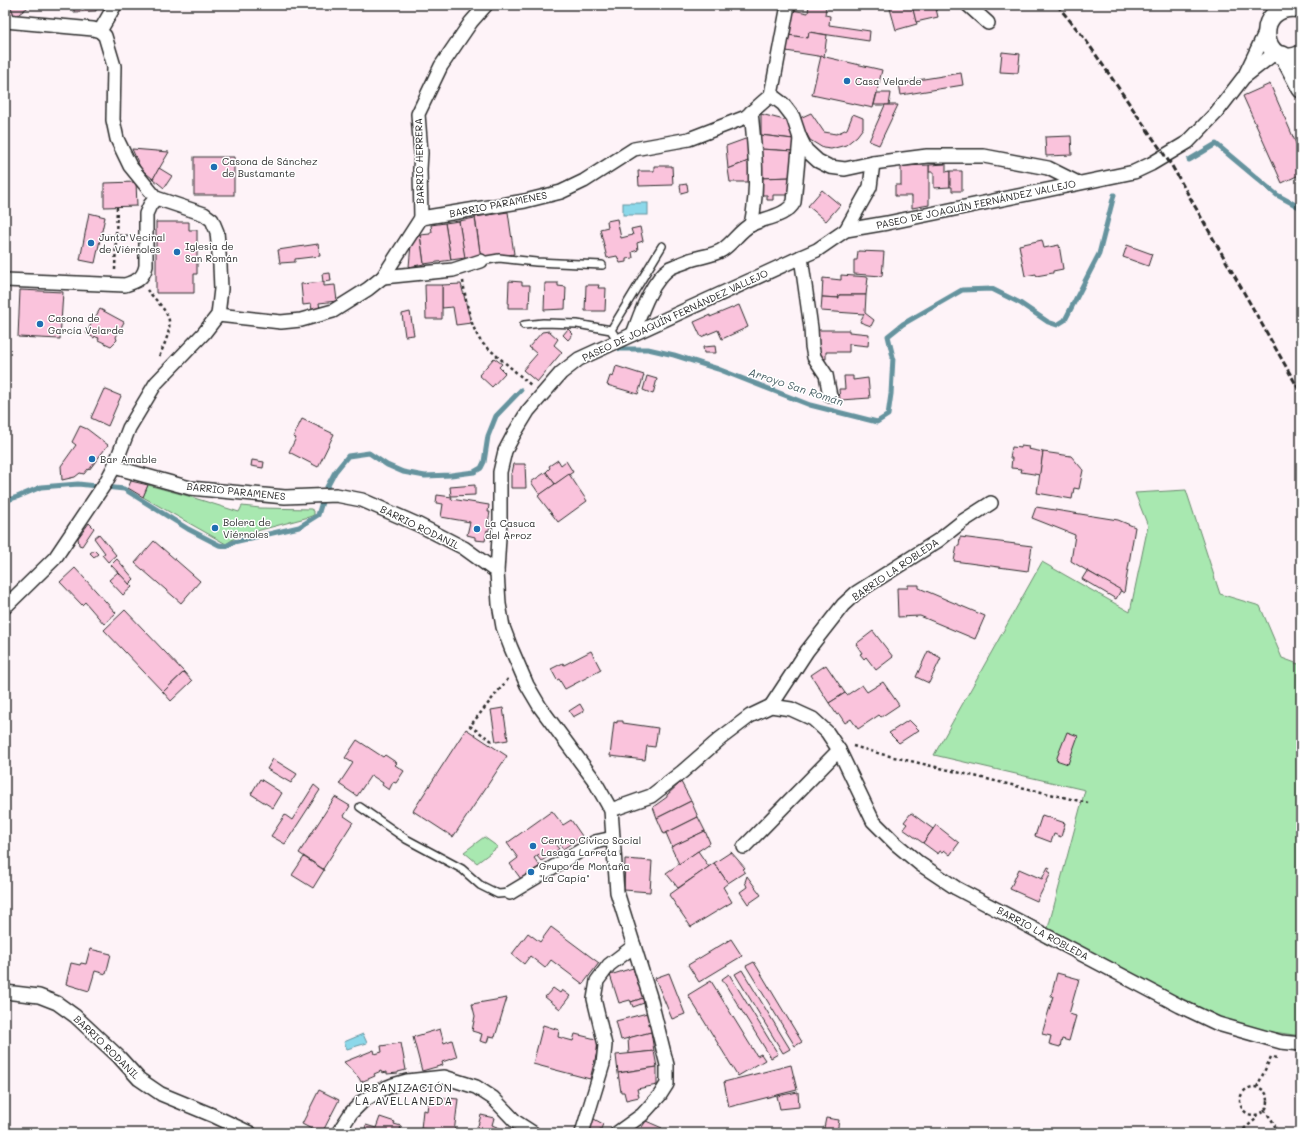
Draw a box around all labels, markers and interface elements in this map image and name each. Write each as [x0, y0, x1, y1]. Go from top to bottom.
place label: Casa Velarde [855, 74, 922, 88]
marker: Casa Velarde [842, 76, 852, 86]
street label: BARRIO HERRERA [411, 118, 427, 204]
place label: Casona de Sánchez de Bustamante [222, 154, 318, 180]
marker: Casona de Sánchez de Bustamante [209, 162, 219, 172]
street label: PASEO DE JOAQUÍN FERNÁNDEZ VALLEJO [875, 176, 1077, 232]
street label: BARRIO PARAMENES [448, 188, 549, 220]
place label: Junta Vecinal de Viérnoles [99, 230, 165, 256]
marker: Junta Vecinal de Viérnoles [86, 238, 96, 248]
place label: Iglesia de San Román [185, 239, 238, 265]
marker: Iglesia de San Román [172, 247, 182, 257]
street label: PASEO DE JOAQUÍN FERNÁNDEZ VALLEJO [580, 266, 770, 364]
place label: Casona de García Velarde [48, 311, 124, 337]
marker: Casona de García Velarde [35, 319, 45, 329]
water label: Arroyo San Román [747, 364, 846, 409]
place label: Bar Amable [100, 452, 157, 466]
marker: Bar Amable [87, 454, 97, 464]
street label: BARRIO PARAMENES [186, 479, 287, 503]
street label: BARRIO RODANIL [378, 502, 463, 553]
place label: Bolera de Viérnoles [223, 515, 271, 541]
place label: La Casuca del Arroz [485, 516, 536, 542]
marker: Bolera de Viérnoles [210, 523, 220, 533]
marker: La Casuca del Arroz [472, 524, 482, 534]
street label: BARRIO LA ROBLEDA [849, 535, 941, 603]
place label: Centro Cívico Social Lasaga Larreta [541, 833, 641, 859]
marker: Centro Cívico Social Lasaga Larreta [528, 841, 538, 851]
place label: Grupo de Montaña "La Capía" [539, 859, 630, 885]
marker: Grupo de Montaña "La Capía" [526, 867, 536, 877]
street label: BARRIO LA ROBLEDA [995, 903, 1091, 963]
street label: BARRIO RODANIL [71, 1012, 144, 1083]
district label: URBANIZACIÓN LA AVELLANEDA [355, 1080, 453, 1108]

